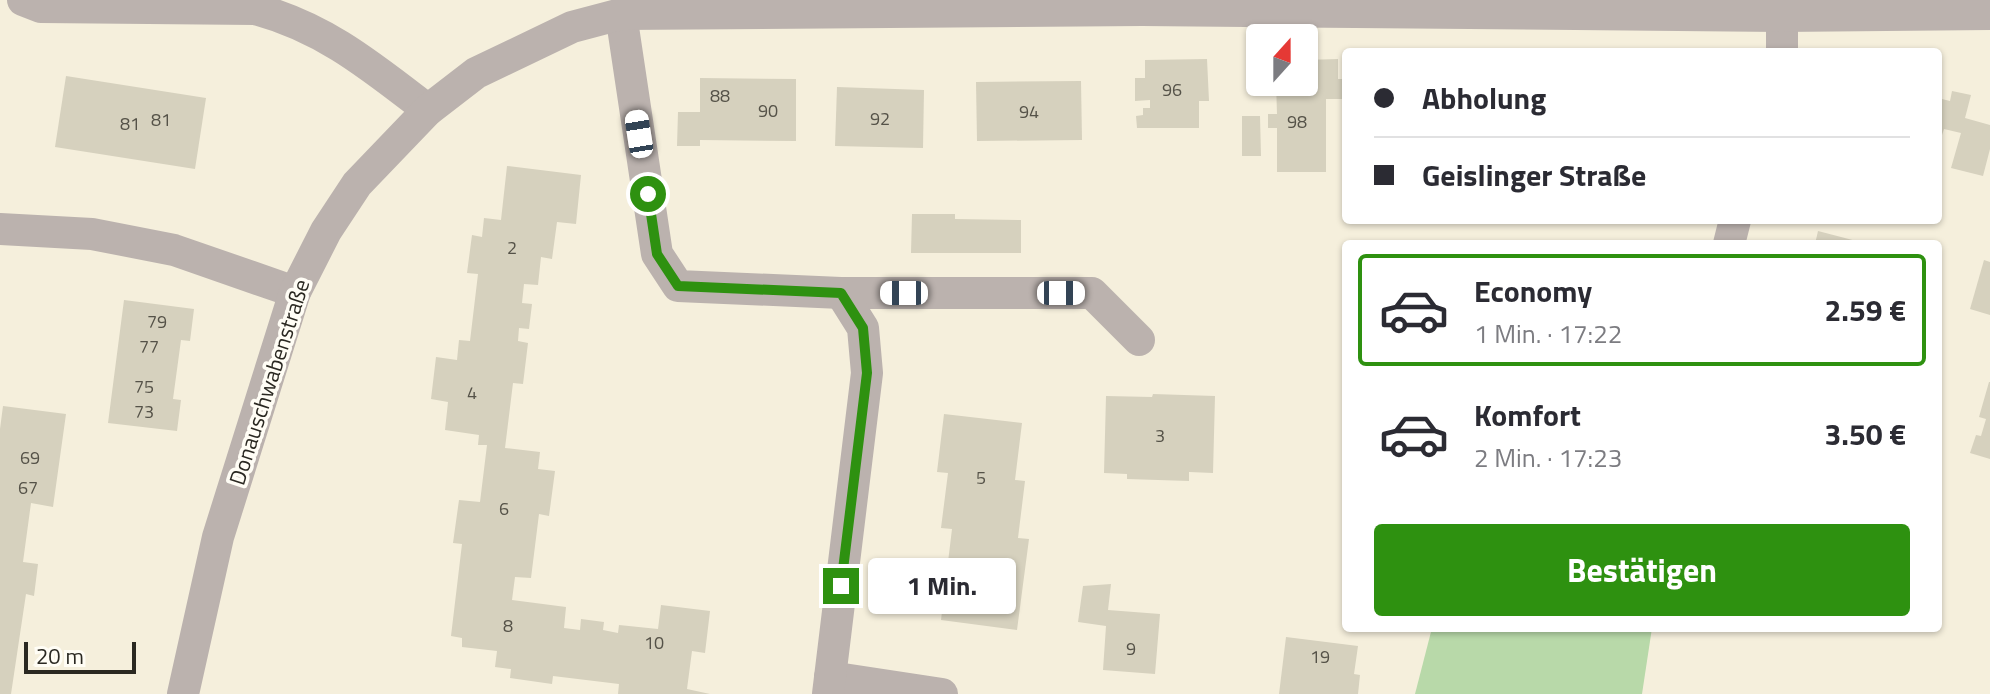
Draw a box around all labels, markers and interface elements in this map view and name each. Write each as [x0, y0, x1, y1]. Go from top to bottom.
north arrow [1246, 24, 1318, 96]
map controls [1246, 24, 1318, 96]
text: Abholung [1422, 75, 1546, 121]
house number: 96 [1162, 76, 1182, 103]
house number: 88 [710, 82, 730, 109]
house number: 90 [758, 97, 778, 124]
house number: 94 [1019, 98, 1039, 125]
house number: 92 [870, 105, 890, 132]
house number: 81 [151, 106, 171, 133]
car [623, 108, 655, 160]
house number: 98 [1287, 108, 1307, 135]
house number: 81 [120, 110, 140, 137]
text: Geislinger Straße [1422, 152, 1646, 198]
route start [630, 176, 666, 212]
house number: 2 [507, 234, 517, 261]
text: Economy [1474, 268, 1592, 314]
icon: car [1378, 274, 1450, 346]
street label: Donauschwabenstraße [220, 275, 318, 489]
car [880, 281, 928, 305]
car [1037, 281, 1085, 305]
text: 2.59 € [1825, 287, 1906, 333]
house number: 79 [147, 308, 167, 335]
text: 1 Min. · 17:22 [1474, 314, 1622, 353]
house number: 77 [139, 333, 159, 360]
house number: 75 [134, 373, 154, 400]
house number: 4 [467, 379, 477, 406]
text: Komfort [1474, 392, 1581, 438]
house number: 73 [134, 398, 154, 425]
icon: car [1378, 398, 1450, 470]
text: 3.50 € [1825, 411, 1906, 457]
house number: 3 [1155, 422, 1165, 449]
text: 2 Min. · 17:23 [1474, 438, 1622, 477]
house number: 69 [20, 444, 40, 471]
house number: 5 [976, 464, 986, 491]
house number: 67 [18, 474, 38, 501]
house number: 6 [499, 495, 509, 522]
button: Bestätigen [1374, 524, 1910, 616]
callout: 1 Min. [869, 558, 1017, 614]
text: 1 Min. [907, 566, 977, 605]
route end [823, 568, 859, 604]
house number: 8 [503, 612, 513, 639]
house number: 10 [644, 629, 664, 656]
house number: 9 [1126, 635, 1136, 662]
scale bar [24, 638, 136, 674]
text: 20 m [36, 639, 84, 673]
house number: 19 [1310, 643, 1330, 670]

